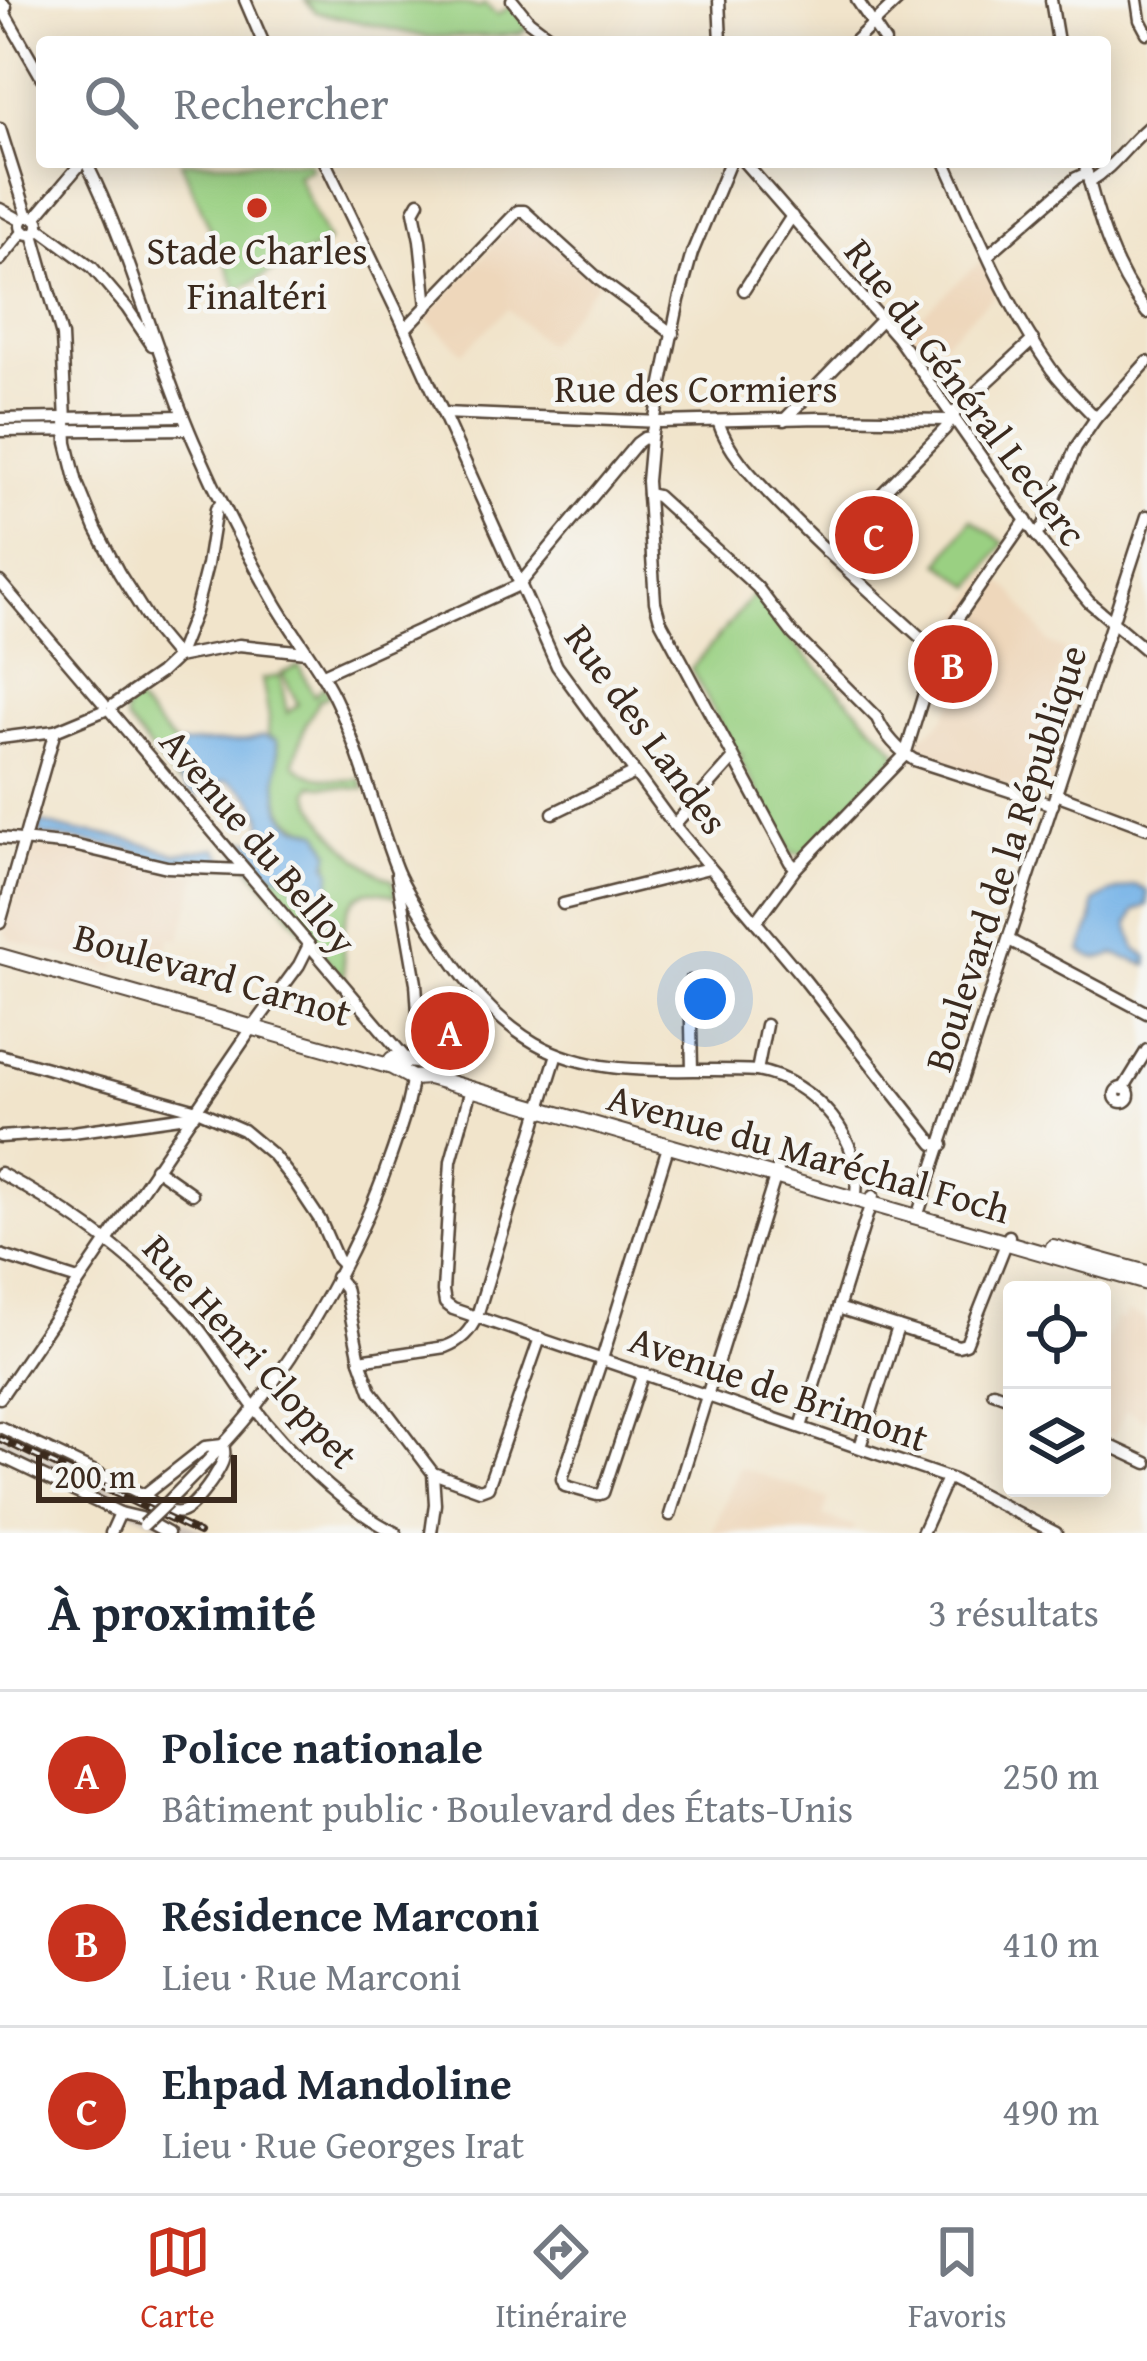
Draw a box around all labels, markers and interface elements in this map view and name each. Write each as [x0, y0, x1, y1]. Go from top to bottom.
search box [36, 36, 1111, 168]
icon: search [78, 69, 144, 135]
text: Rechercher [174, 70, 389, 135]
marker: Stade Charles Finaltéri [244, 195, 270, 221]
place label: Stade Charles Finaltéri [146, 221, 368, 323]
street label: Rue du Général Leclerc [832, 226, 1101, 557]
street label: Rue des Cormiers [554, 359, 838, 416]
pin: C [835, 490, 913, 580]
street label: Rue des Landes [552, 612, 743, 846]
pin: B [914, 619, 992, 709]
street label: Boulevard de la République [914, 639, 1096, 1077]
street label: Avenue du Belloy [147, 715, 372, 967]
street label: Boulevard Carnot [68, 907, 359, 1040]
your location [675, 969, 735, 1029]
pin: A [411, 986, 489, 1076]
street label: Avenue du Maréchal Foch [601, 1068, 1017, 1237]
street label: Rue Henri Cloppet [130, 1221, 373, 1481]
map controls [1003, 1281, 1111, 1497]
button: locate [1003, 1281, 1111, 1389]
street label: Avenue de Brimont [622, 1310, 936, 1465]
button: layers [1003, 1389, 1111, 1497]
scale bar [36, 1449, 237, 1502]
text: 200 m [54, 1452, 136, 1500]
text: À proximité [48, 1574, 316, 1649]
text: 3 résultats [928, 1583, 1099, 1640]
text: Police nationale [162, 1714, 483, 1779]
text: A [75, 1746, 99, 1803]
text: 250 m [1002, 1746, 1099, 1803]
text: Bâtiment public · Boulevard des États-Unis [162, 1779, 853, 1836]
text: Résidence Marconi [162, 1882, 540, 1947]
text: B [75, 1914, 99, 1971]
text: 410 m [1002, 1914, 1099, 1971]
text: Lieu · Rue Marconi [162, 1947, 461, 2004]
text: Ehpad Mandoline [162, 2050, 512, 2115]
text: C [76, 2082, 98, 2139]
text: 490 m [1002, 2082, 1099, 2139]
text: Lieu · Rue Georges Irat [162, 2115, 524, 2172]
tab: Carte [140, 2219, 215, 2339]
tab: Itinéraire [495, 2219, 627, 2339]
tab: Favoris [908, 2219, 1007, 2339]

